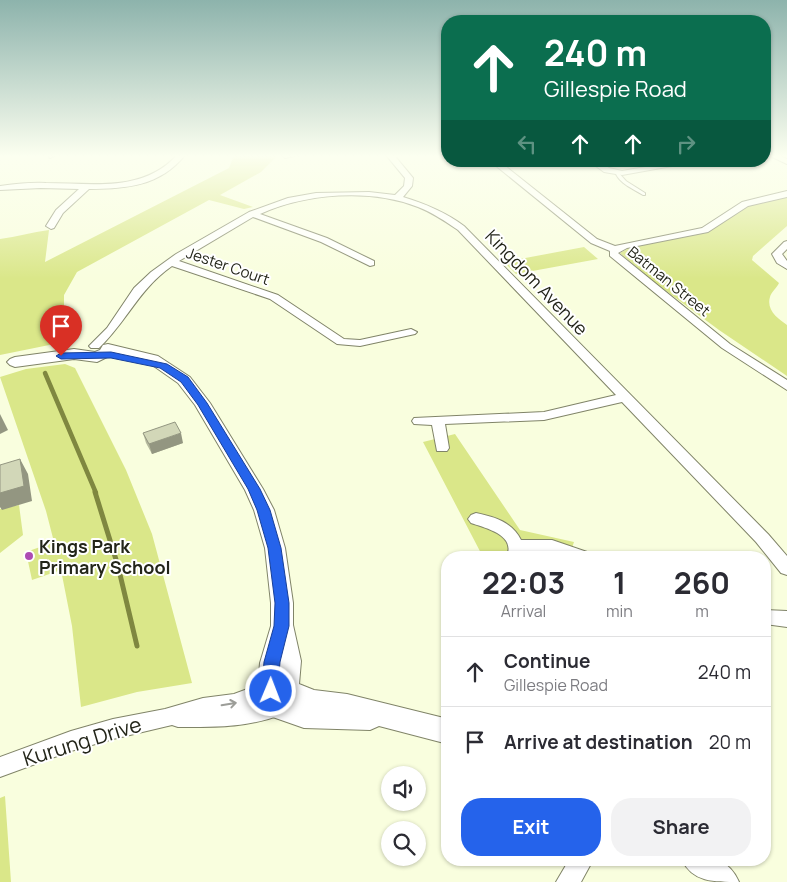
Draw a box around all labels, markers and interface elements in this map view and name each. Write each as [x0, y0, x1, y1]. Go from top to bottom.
text: 240 m [544, 29, 647, 77]
icon: ahead [461, 35, 526, 100]
text: Gillespie Road [544, 74, 687, 104]
icon: left [513, 130, 541, 158]
icon: ahead [566, 130, 594, 158]
icon: ahead [619, 130, 647, 158]
icon: right [672, 130, 700, 158]
street label: Kingdom Avenue [480, 224, 594, 340]
street label: Batman Street [623, 241, 715, 321]
street label: Jester Court [184, 242, 272, 290]
pin [40, 305, 82, 356]
icon: arrive [47, 312, 75, 340]
place label: Kings Park Primary School [39, 534, 171, 579]
marker: Kings Park Primary School [23, 550, 35, 562]
text: 22:03 [482, 562, 565, 603]
text: 1 [613, 562, 626, 603]
text: 260 [674, 562, 730, 603]
text: Arrival [501, 600, 546, 622]
text: min [606, 600, 633, 622]
text: m [695, 600, 709, 622]
text: Continue [504, 648, 590, 674]
icon: ahead [461, 658, 489, 686]
text: 240 m [698, 659, 751, 685]
position arrow [244, 664, 296, 716]
text: Gillespie Road [504, 674, 608, 696]
one-way arrow [221, 698, 237, 708]
street label: Kurung Drive [19, 710, 145, 772]
icon: arrive [461, 728, 489, 756]
text: Arrive at destination [504, 729, 693, 755]
text: 20 m [709, 729, 751, 755]
map controls [381, 766, 426, 866]
button: sound [381, 766, 426, 811]
button: Exit [461, 798, 601, 856]
button: Share [611, 798, 751, 856]
button: search [381, 821, 426, 866]

